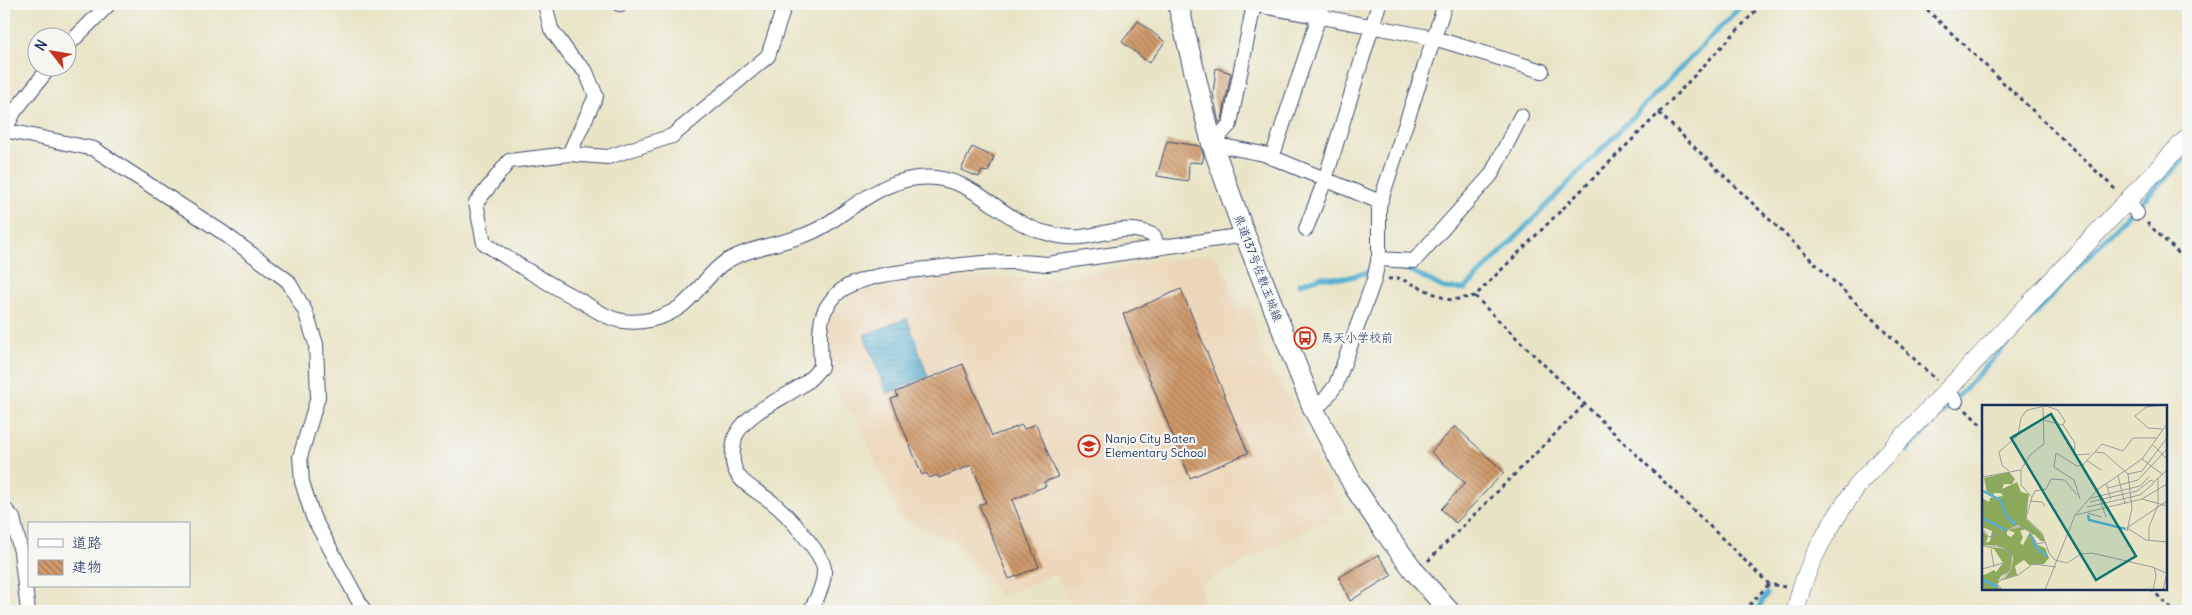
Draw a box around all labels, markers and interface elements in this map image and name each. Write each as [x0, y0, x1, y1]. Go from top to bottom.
north arrow [28, 28, 78, 78]
text: N [31, 37, 51, 54]
street label: 県道137号佐敷玉城線 [1231, 212, 1286, 323]
bus stop icon: 馬天小学校前 [1293, 326, 1317, 350]
place label: 馬天小学校前 [1321, 330, 1393, 345]
inset map [1982, 405, 2167, 590]
place label: Nanjo City Baten Elementary School [1105, 431, 1206, 460]
school or university icon: Nanjo City Baten Elementary School [1077, 434, 1101, 458]
legend [28, 522, 190, 588]
text: 道路 [72, 533, 102, 552]
text: 建物 [72, 557, 102, 576]

